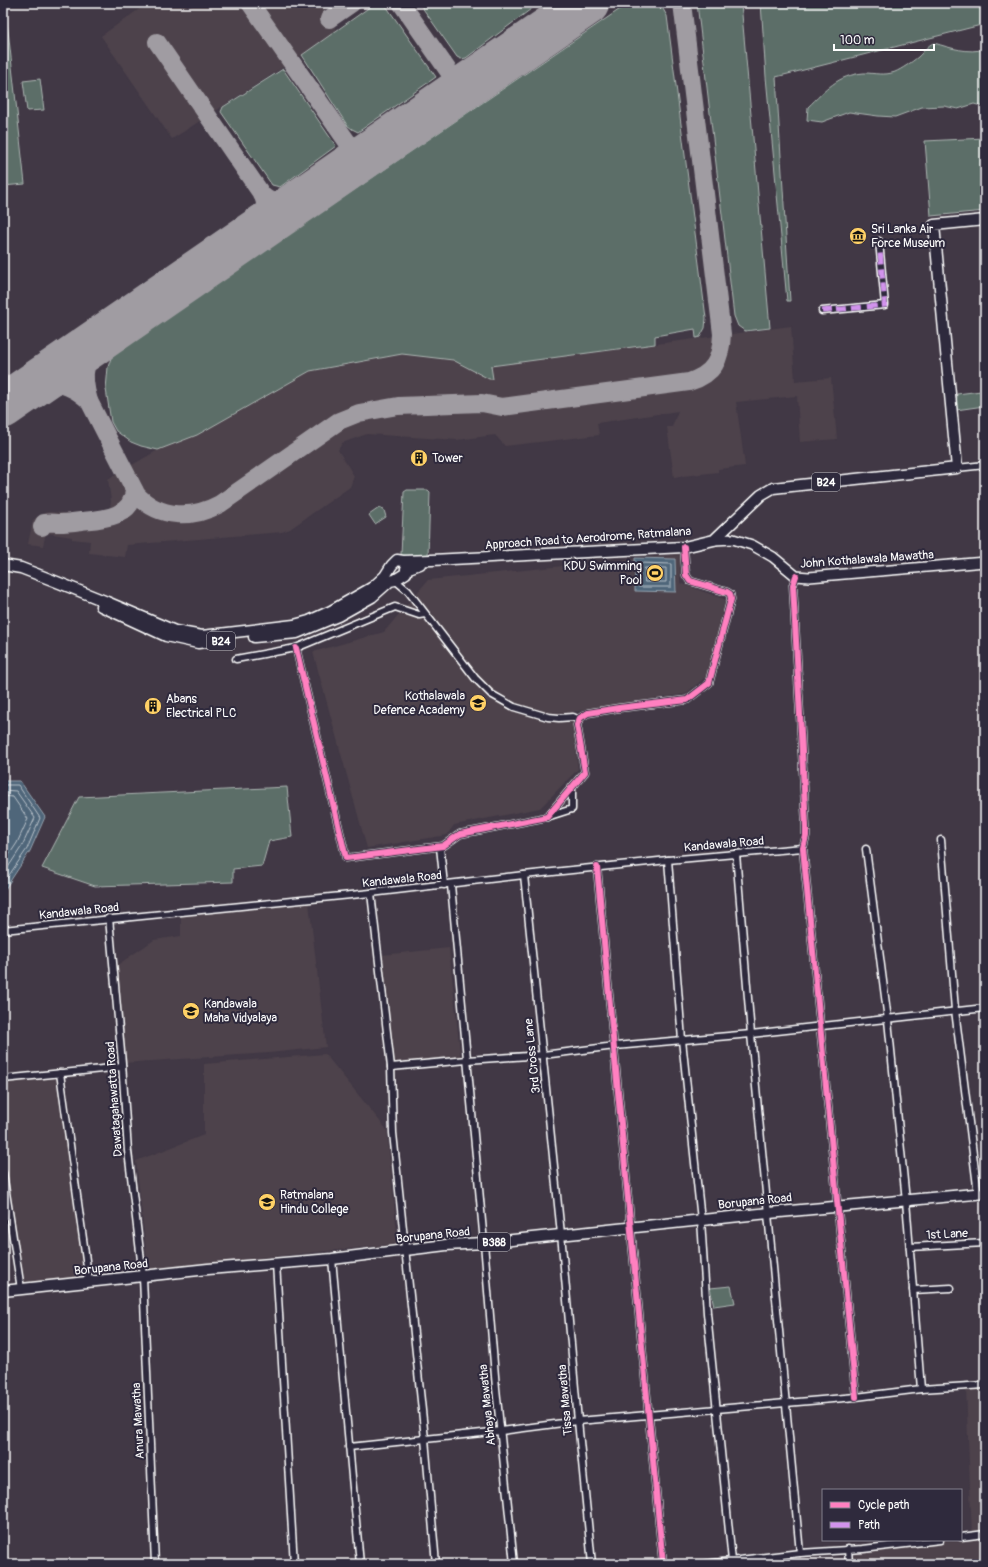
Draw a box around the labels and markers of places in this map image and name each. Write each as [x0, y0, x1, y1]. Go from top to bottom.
place label: Sri Lanka Air Force Museum [871, 222, 946, 251]
museum icon: Sri Lanka Air Force Museum [848, 226, 868, 246]
building icon: Tower [409, 448, 429, 468]
place label: Tower [432, 451, 463, 466]
place label: KDU Swimming Pool [564, 559, 642, 588]
sports icon: KDU Swimming Pool [645, 563, 665, 583]
place label: Kothalawala Defence Academy [373, 689, 465, 718]
place label: Abans Electrical PLC [166, 692, 236, 721]
school or university icon: Kothalawala Defence Academy [468, 693, 488, 713]
building icon: Abans Electrical PLC [143, 696, 163, 716]
place label: Kandawala Maha Vidyalaya [204, 997, 277, 1026]
school or university icon: Kandawala Maha Vidyalaya [181, 1001, 201, 1021]
place label: Ratmalana Hindu College [280, 1188, 348, 1217]
school or university icon: Ratmalana Hindu College [257, 1192, 277, 1212]

